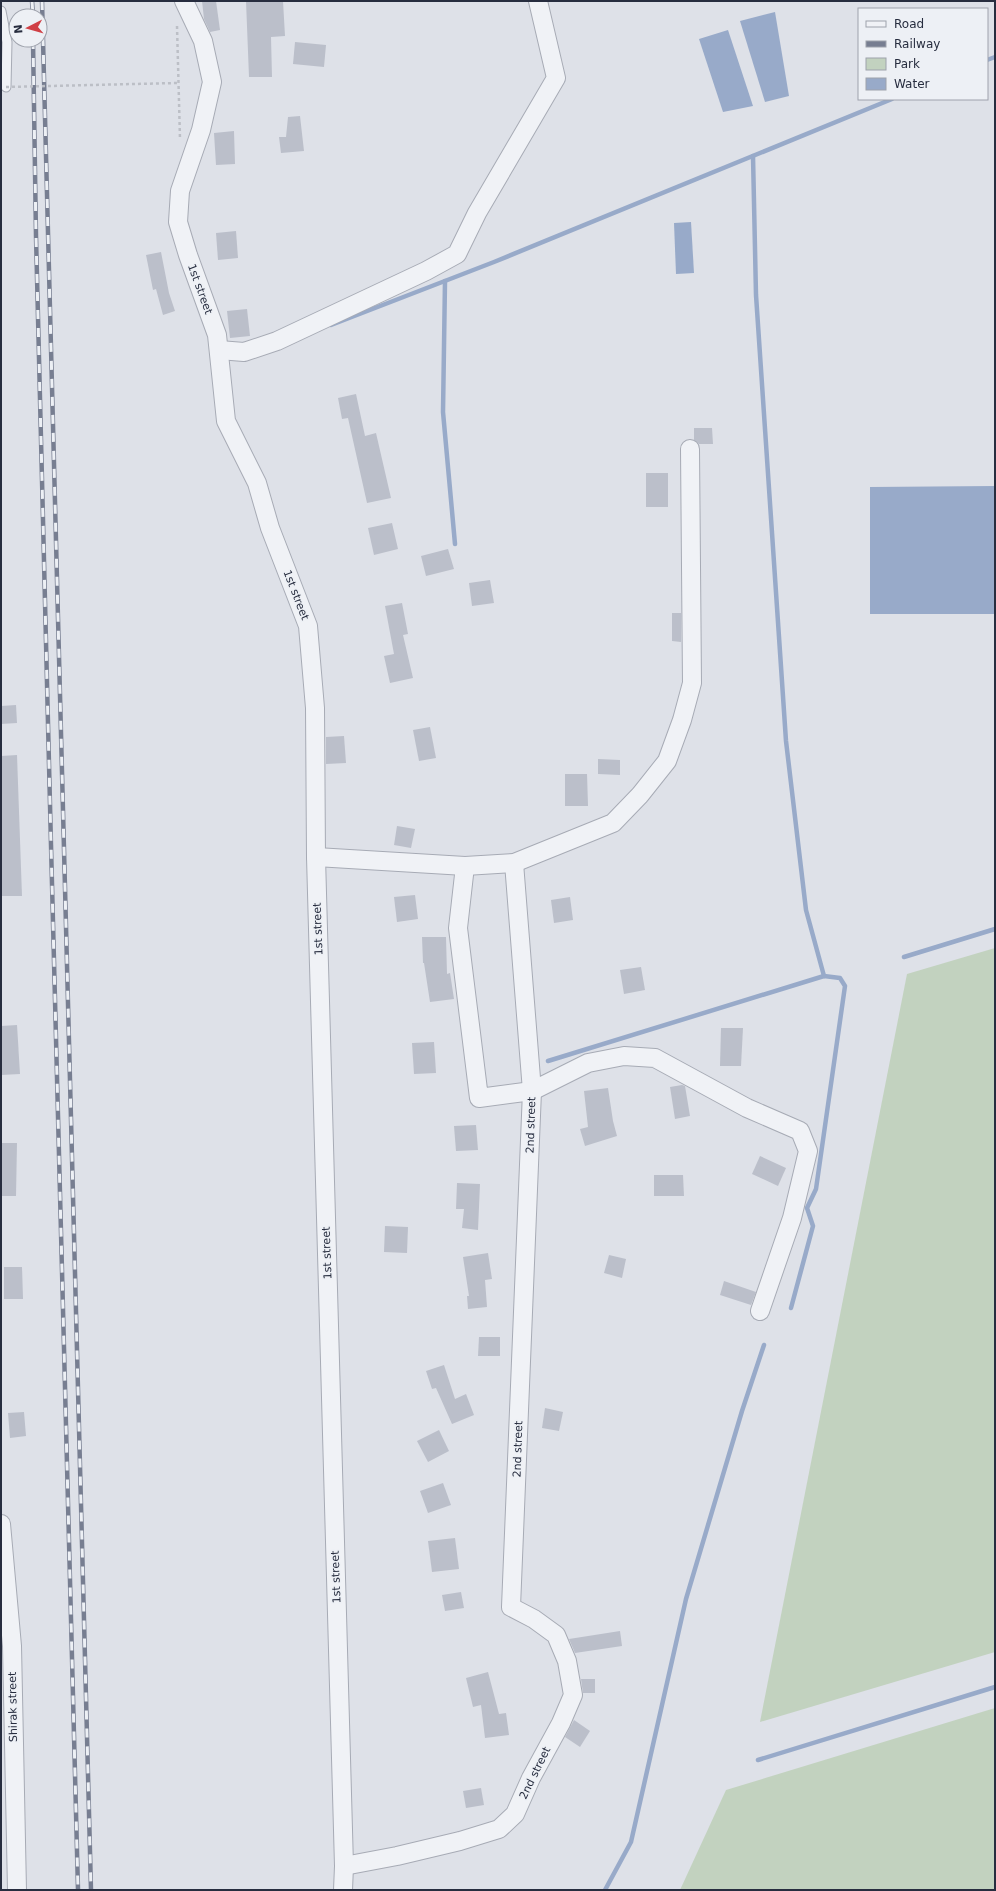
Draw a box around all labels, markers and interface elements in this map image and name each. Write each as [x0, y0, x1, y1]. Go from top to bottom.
north arrow [8, 8, 48, 48]
legend [858, 8, 988, 100]
text: Road [894, 17, 924, 31]
text: N [12, 24, 25, 34]
text: Railway [894, 37, 940, 51]
text: Park [894, 57, 920, 71]
text: Water [894, 77, 930, 91]
street label: 1st street [185, 262, 215, 317]
street label: 1st street [280, 568, 312, 623]
street label: 1st street [311, 902, 325, 956]
street label: 2nd street [524, 1096, 539, 1154]
street label: 1st street [320, 1226, 334, 1280]
street label: 2nd street [511, 1420, 526, 1478]
street label: 1st street [329, 1550, 343, 1604]
street label: Shirak street [6, 1671, 20, 1742]
street label: 2nd street [517, 1744, 554, 1801]

